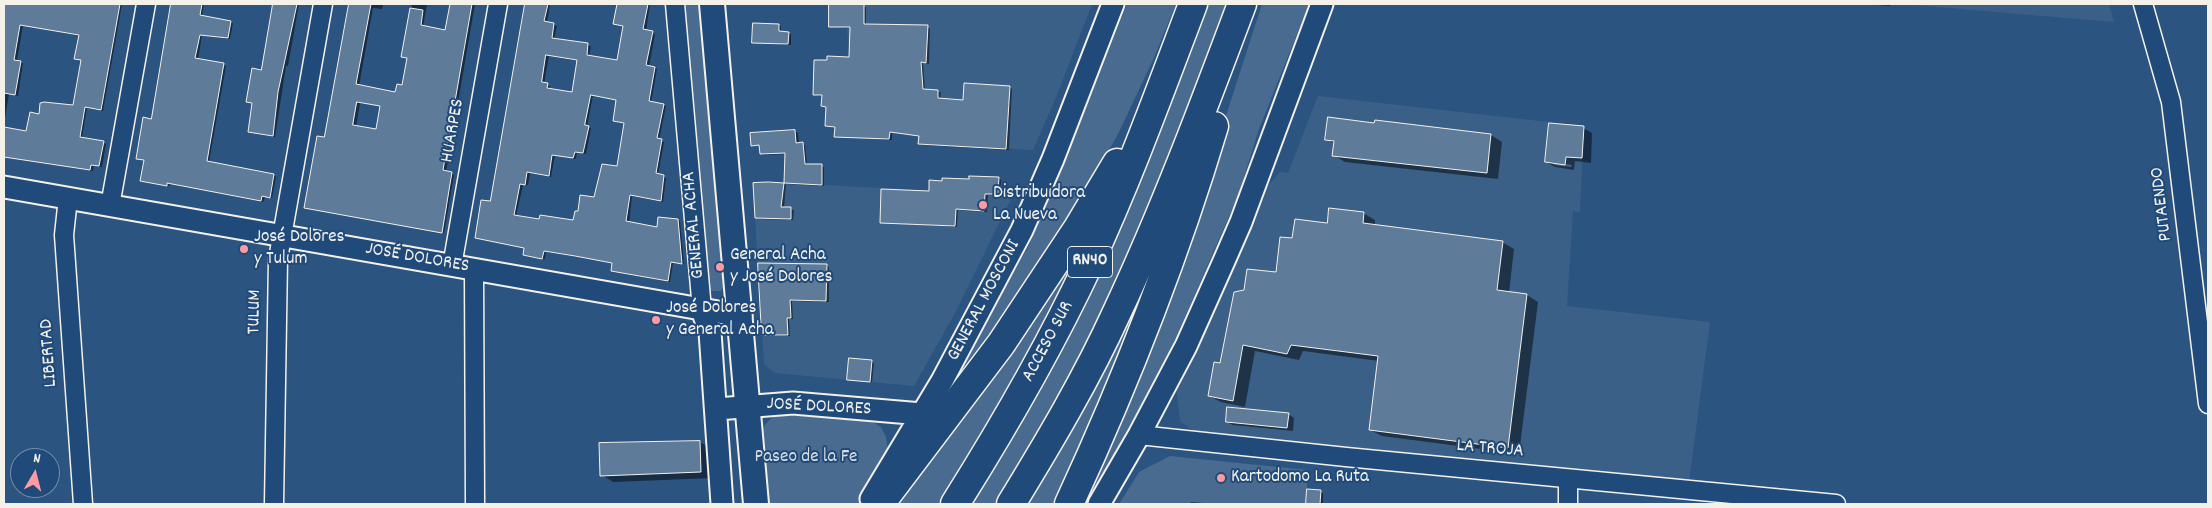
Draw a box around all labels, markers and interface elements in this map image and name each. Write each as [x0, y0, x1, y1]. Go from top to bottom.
street label: HUARPES [437, 97, 471, 165]
street label: PUTAENDO [2147, 166, 2179, 242]
street label: GENERAL ACHA [679, 170, 711, 280]
place label: Distribuidora La Nueva [993, 183, 1085, 227]
marker: Distribuidora La Nueva [977, 199, 989, 211]
place label: José Dolores y Tulum [254, 227, 345, 271]
street label: GENERAL MOSCONI [943, 237, 1027, 365]
street label: JOSÉ DOLORES [363, 239, 471, 279]
marker: José Dolores y Tulum [238, 243, 250, 255]
place label: General Acha y José Dolores [730, 245, 833, 289]
road number: RN40 [1068, 246, 1112, 278]
marker: General Acha y José Dolores [714, 261, 726, 273]
street label: TULUM [244, 289, 268, 335]
place label: José Dolores y General Acha [666, 298, 774, 342]
street label: ACCESO SUR [1018, 298, 1080, 386]
marker: José Dolores y General Acha [650, 314, 662, 326]
street label: LIBERTAD [36, 318, 64, 388]
street label: JOSÉ DOLORES [766, 394, 872, 422]
street label: LA TROJA [1455, 436, 1525, 464]
park label: Paseo de la Fe [755, 447, 857, 469]
north arrow [10, 448, 60, 498]
text: N [32, 449, 42, 470]
place label: Kartodomo La Ruta [1231, 467, 1369, 489]
marker: Kartodomo La Ruta [1215, 472, 1227, 484]

